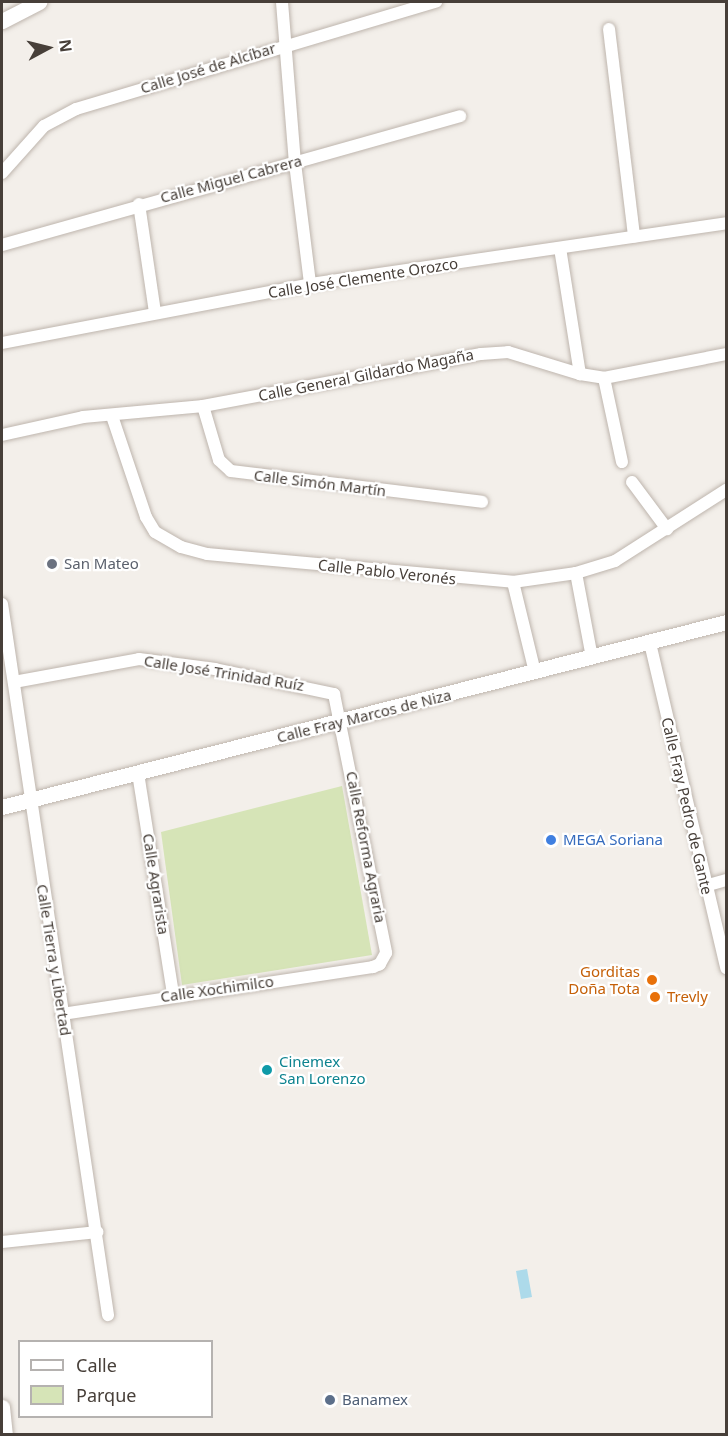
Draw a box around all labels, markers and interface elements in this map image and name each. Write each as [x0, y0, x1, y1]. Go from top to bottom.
north arrow [18, 18, 78, 78]
text: N [54, 38, 78, 54]
street label: Calle José de Alcíbar [138, 39, 278, 97]
street label: Calle Miguel Cabrera [158, 151, 304, 207]
street label: Calle José Clemente Orozco [267, 254, 459, 302]
street label: Calle General Gildardo Magaña [257, 345, 475, 405]
street label: Calle Simón Martín [253, 466, 387, 500]
place label: San Mateo [64, 555, 139, 573]
street label: Calle Pablo Veronés [317, 556, 457, 588]
marker: San Mateo [45, 557, 59, 571]
street label: Calle José Trinidad Ruíz [143, 651, 305, 695]
street label: Calle Fray Marcos de Niza [275, 686, 453, 746]
street label: Calle Fray Pedro de Gante [658, 716, 716, 896]
street label: Calle Reforma Agraria [342, 770, 390, 924]
place label: MEGA Soriana [563, 831, 663, 849]
street label: Calle Agrarista [139, 832, 173, 936]
marker: MEGA Soriana [544, 833, 558, 847]
street label: Calle Tierra y Libertad [33, 883, 75, 1037]
place label: Gorditas Doña Tota [568, 962, 640, 997]
street label: Calle Xochimilco [159, 972, 275, 1006]
marker: Gorditas Doña Tota [645, 973, 659, 987]
place label: Trevly [667, 988, 708, 1006]
marker: Trevly [648, 990, 662, 1004]
place label: Cinemex San Lorenzo [279, 1052, 366, 1087]
marker: Cinemex San Lorenzo [260, 1063, 274, 1077]
legend [18, 1340, 213, 1418]
text: Calle [76, 1353, 117, 1377]
text: Parque [76, 1383, 136, 1407]
place label: Banamex [342, 1391, 408, 1409]
marker: Banamex [323, 1393, 337, 1407]

